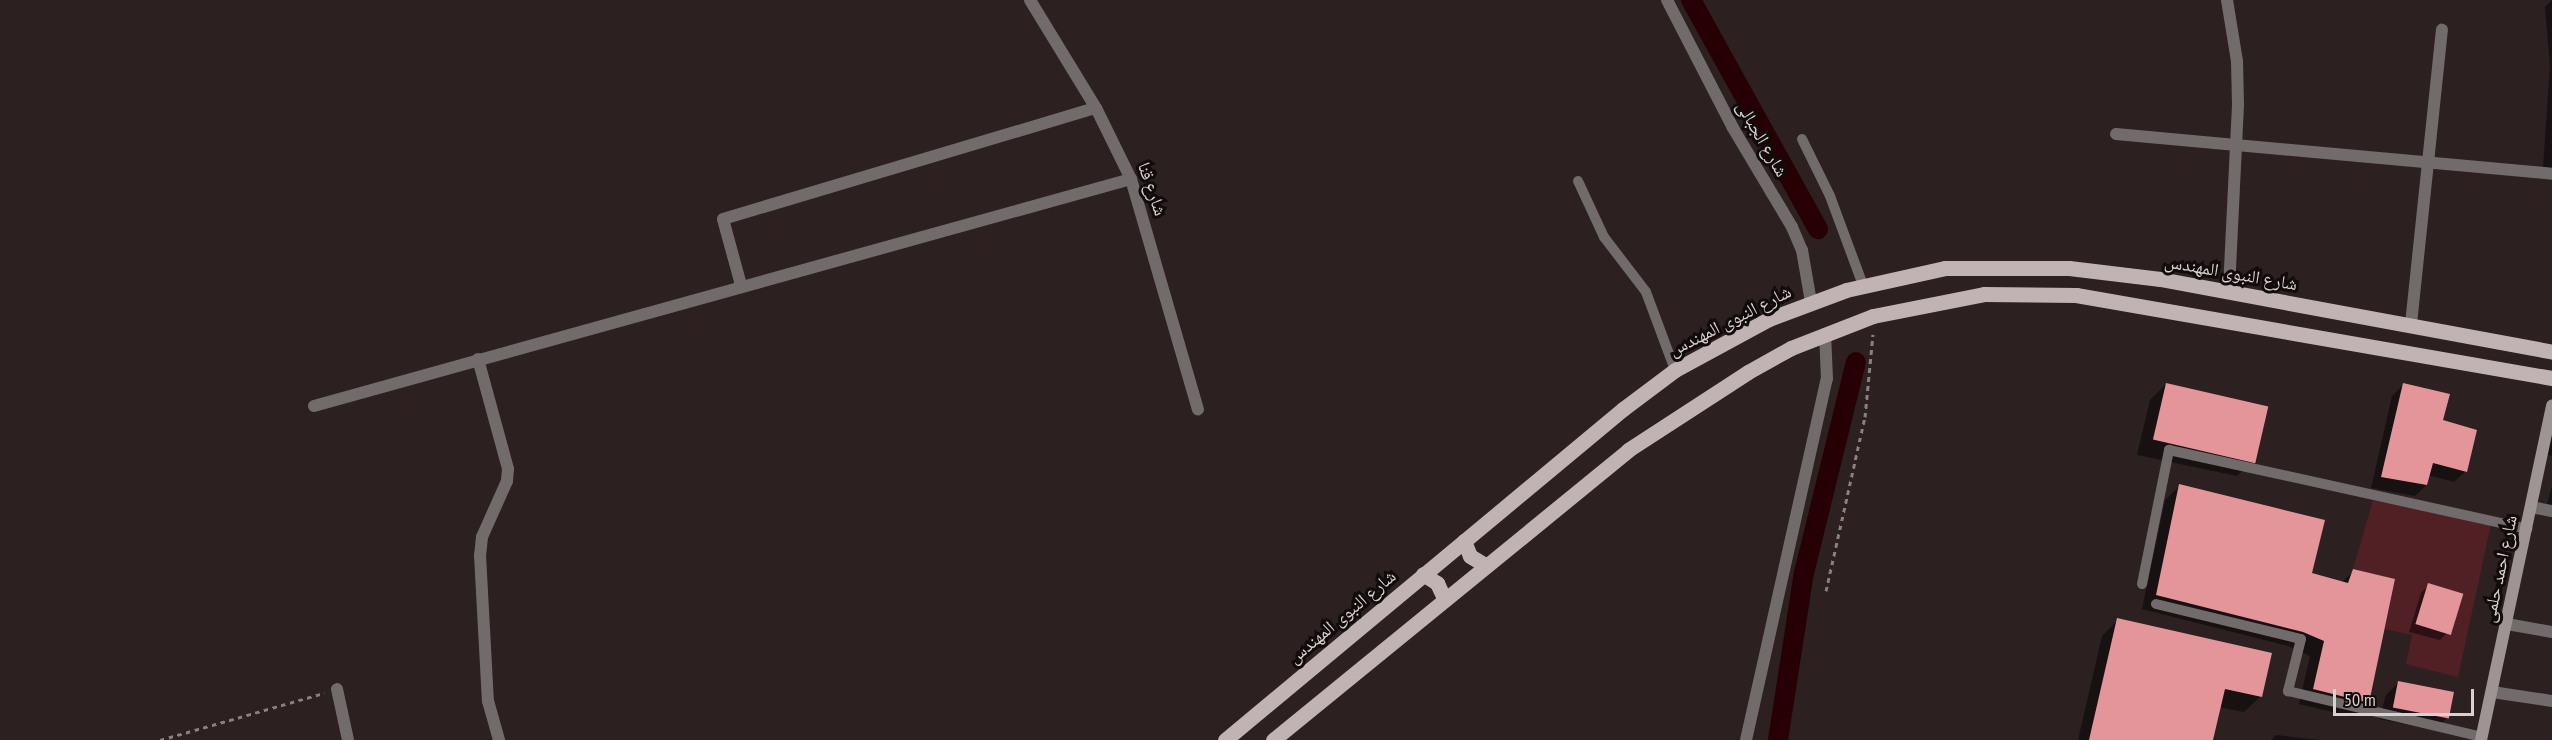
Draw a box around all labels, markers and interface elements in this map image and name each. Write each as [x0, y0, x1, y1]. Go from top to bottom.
street label: شارع الجبالى [1732, 97, 1792, 181]
street label: شارع قنا [1133, 159, 1171, 219]
street label: شارع النبوى المهندس [2163, 251, 2299, 295]
street label: شارع النبوى المهندس [1665, 281, 1795, 361]
street label: شارع احمد حلمى [2478, 513, 2522, 625]
street label: شارع النبوى المهندس [1284, 566, 1400, 668]
scale bar [2336, 677, 2477, 715]
text: 50 m [2344, 688, 2376, 711]

